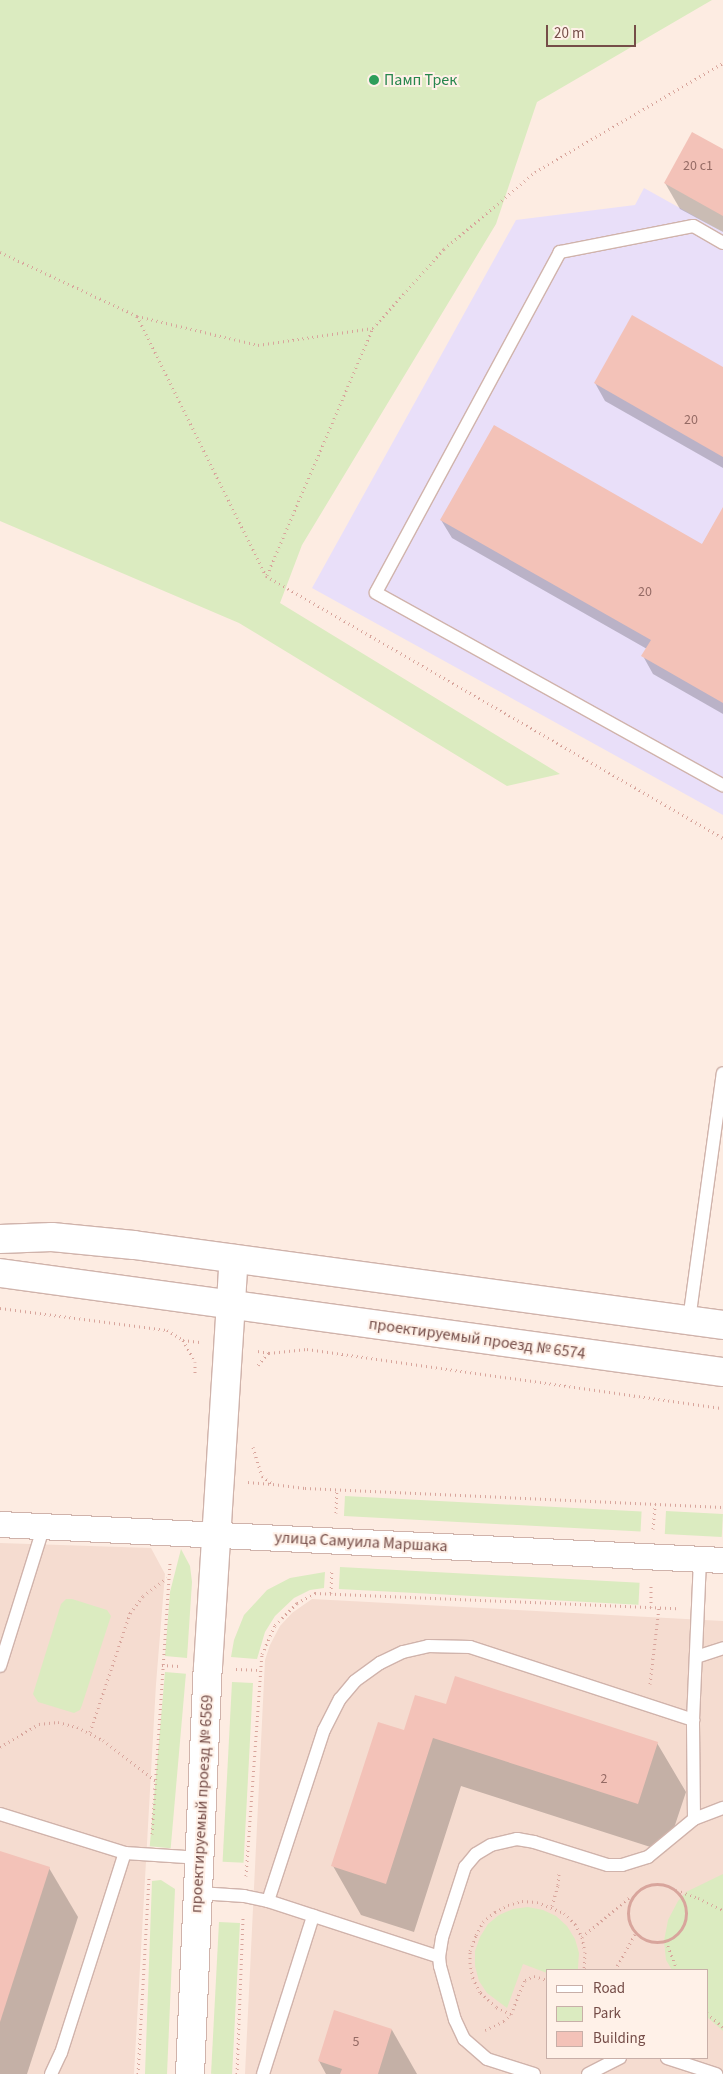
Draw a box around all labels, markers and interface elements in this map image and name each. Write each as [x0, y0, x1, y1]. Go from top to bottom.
scale bar [548, 15, 638, 47]
text: 20 m [554, 23, 584, 44]
place label: Памп Трек [384, 70, 457, 90]
marker: Памп Трек [368, 74, 380, 86]
house number: 20 с1 [683, 158, 713, 174]
house number: 20 [684, 412, 698, 428]
house number: 20 [638, 584, 652, 600]
street label: проектируемый проезд № 6574 [368, 1314, 586, 1364]
street label: улица Самуила Маршака [274, 1528, 448, 1556]
street label: проектируемый проезд № 6569 [187, 1694, 217, 1914]
house number: 2 [601, 1771, 607, 1787]
legend [546, 1969, 708, 2059]
text: Road [593, 1978, 625, 1999]
text: Park [593, 2003, 621, 2024]
text: Building [593, 2028, 645, 2049]
house number: 5 [353, 2034, 359, 2050]

